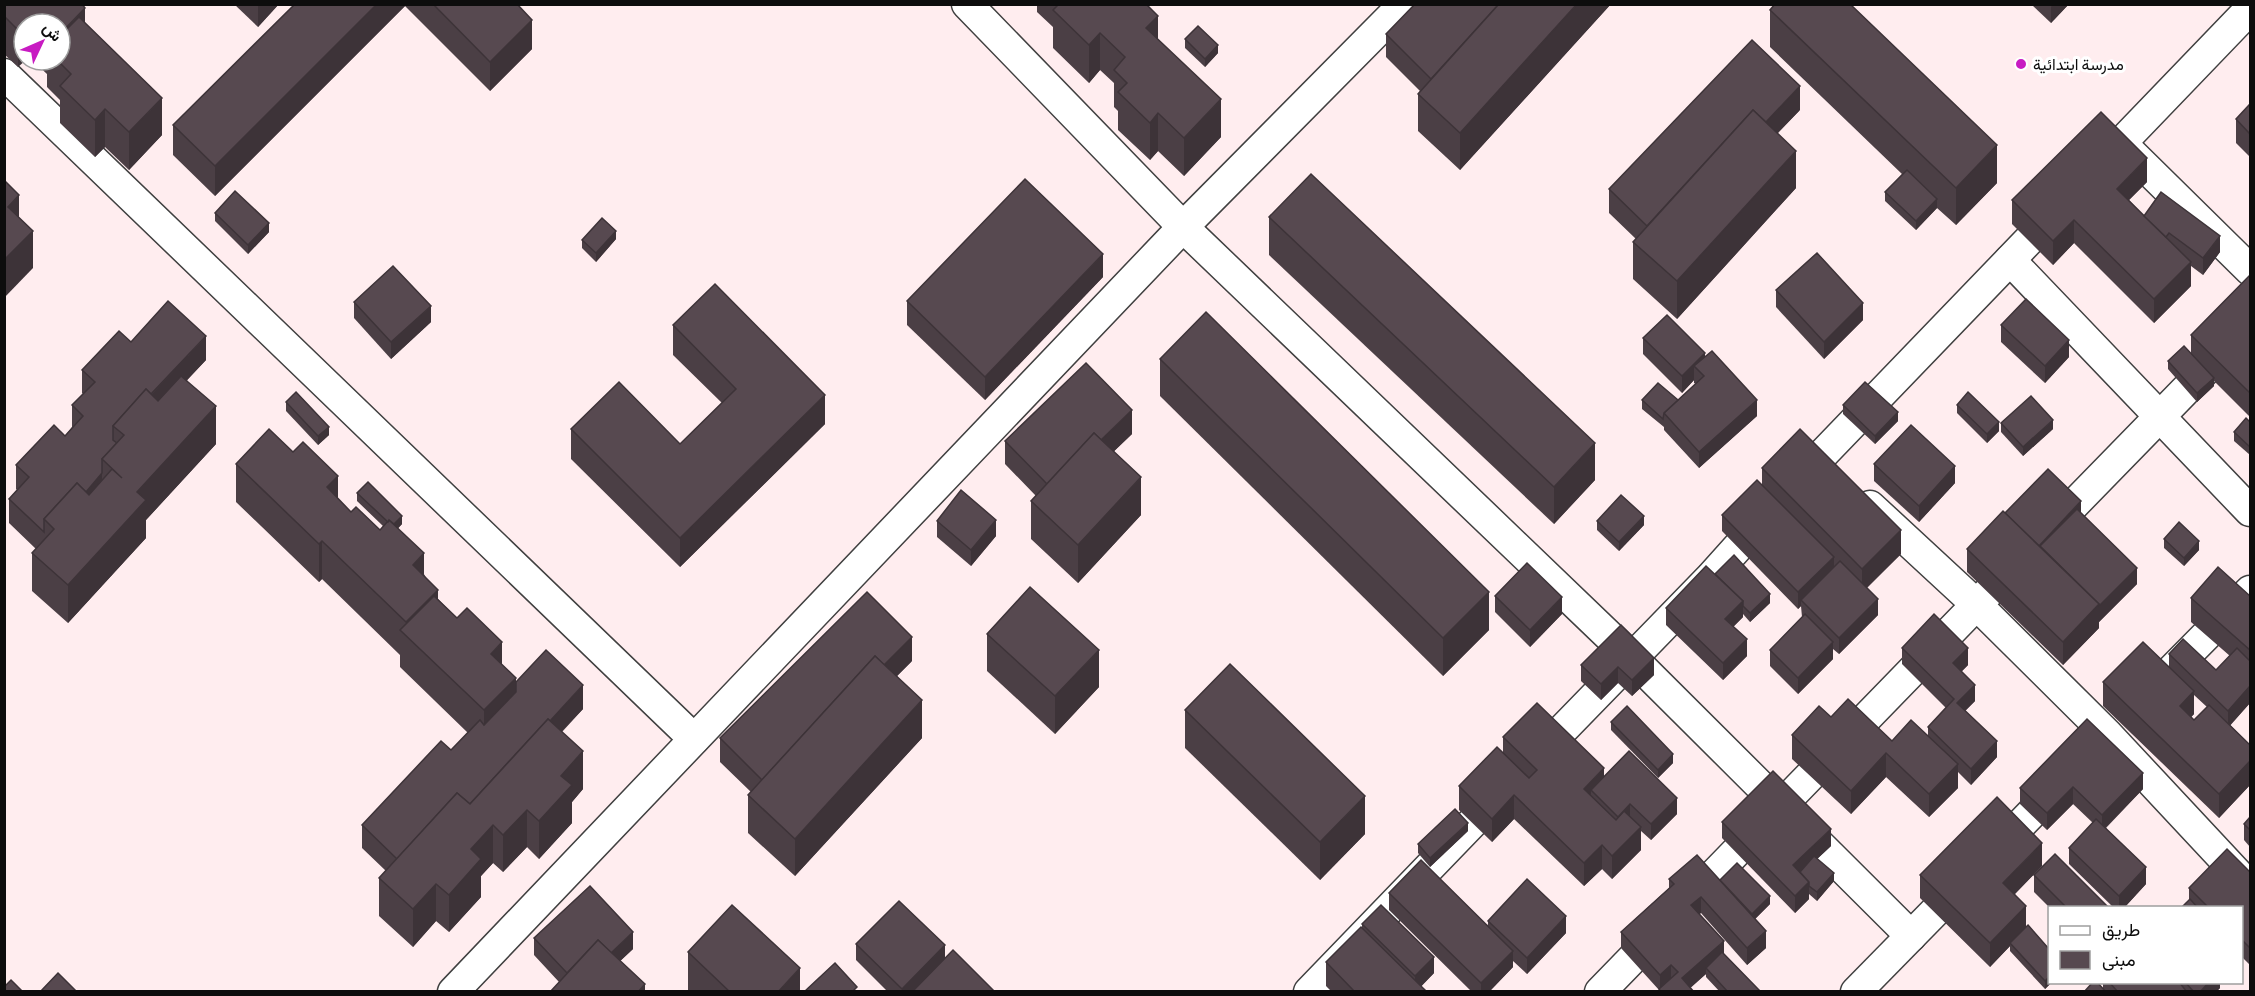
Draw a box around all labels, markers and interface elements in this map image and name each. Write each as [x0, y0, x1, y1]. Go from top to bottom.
north arrow [12, 12, 72, 72]
text: ش [39, 18, 66, 45]
place label: مدرسة ابتدائية [2033, 55, 2124, 75]
marker: مدرسة ابتدائية [2014, 57, 2028, 71]
legend [2048, 906, 2243, 984]
text: طريق [2102, 919, 2140, 941]
text: مبنى [2102, 949, 2136, 971]

